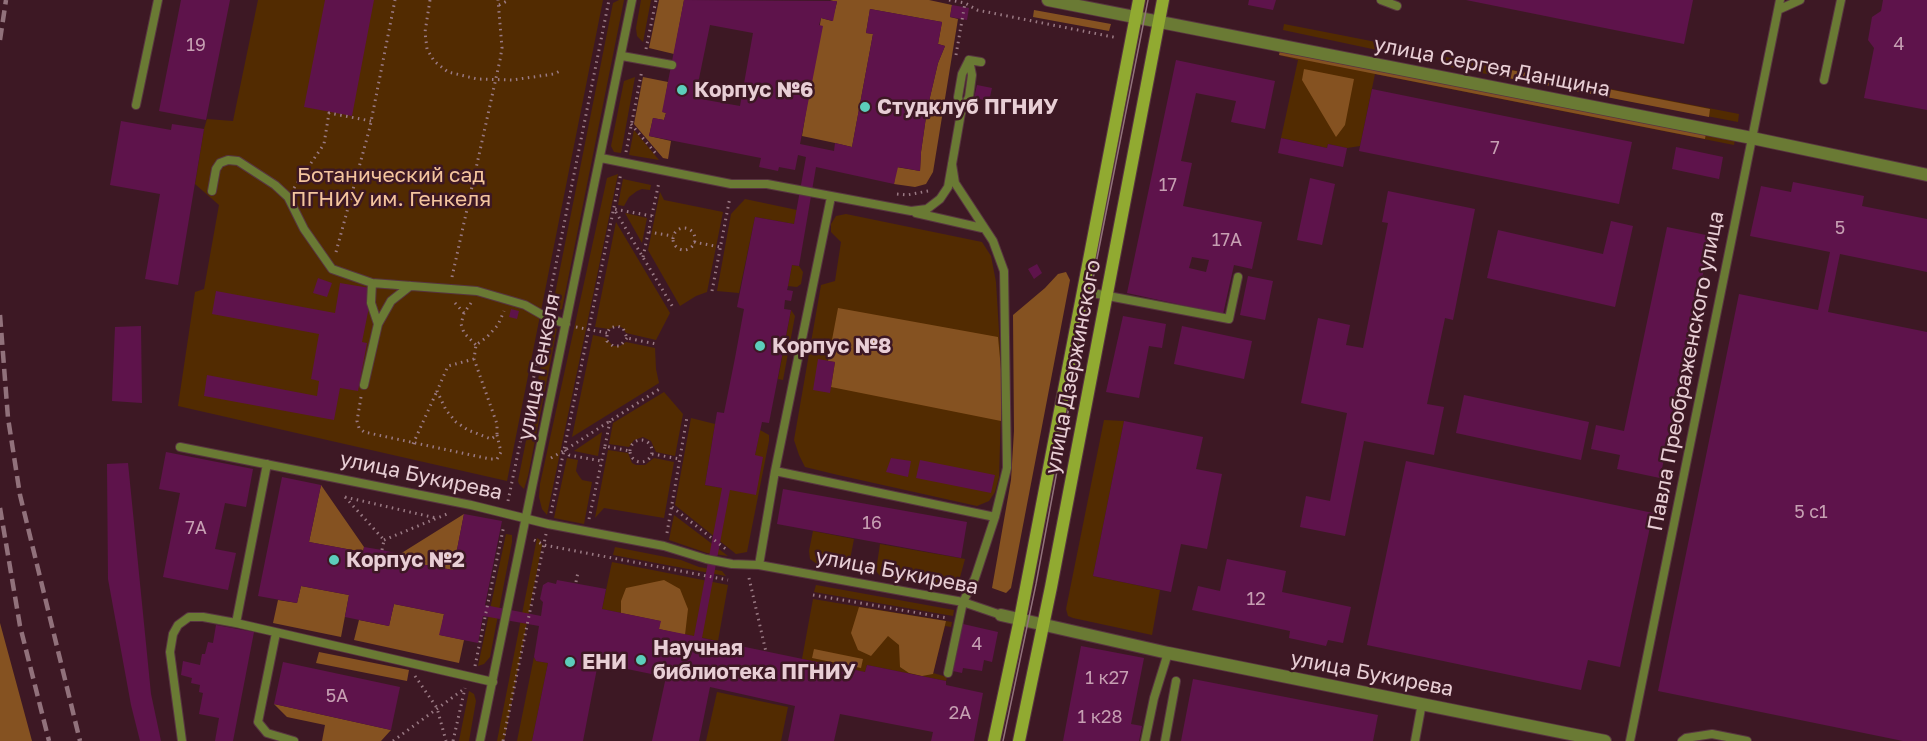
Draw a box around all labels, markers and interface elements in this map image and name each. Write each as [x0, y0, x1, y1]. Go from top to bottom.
street label: улица Сергея Данщина [1372, 32, 1612, 102]
house number: 4 [1894, 33, 1904, 55]
house number: 19 [186, 34, 206, 56]
place label: Корпус №6 [694, 77, 813, 103]
marker: Корпус №6 [675, 83, 689, 97]
place label: Студклуб ПГНИУ [877, 94, 1058, 120]
marker: Студклуб ПГНИУ [858, 100, 872, 114]
house number: 7 [1490, 137, 1500, 159]
park label: Ботанический сад ПГНИУ им. Генкеля [291, 162, 491, 212]
house number: 17 [1159, 174, 1177, 196]
street label: Павла Преображенского улица [1643, 209, 1729, 533]
house number: 5 [1835, 217, 1845, 239]
house number: 17А [1212, 229, 1242, 251]
street label: улица Дзержинского [1040, 258, 1106, 476]
street label: улица Генкеля [512, 291, 566, 443]
place label: Корпус №8 [772, 333, 891, 359]
marker: Корпус №8 [753, 339, 767, 353]
street label: улица Букирева [337, 446, 505, 506]
house number: 5 с1 [1794, 501, 1828, 523]
house number: 16 [862, 512, 882, 534]
house number: 7А [185, 517, 207, 539]
street label: улица Букирева [813, 544, 981, 600]
place label: Корпус №2 [346, 547, 465, 573]
marker: Корпус №2 [327, 553, 341, 567]
house number: 12 [1246, 588, 1266, 610]
house number: 4 [972, 633, 982, 655]
place label: Научная библиотека ПГНИУ [653, 635, 856, 685]
street label: улица Букирева [1288, 646, 1456, 702]
place label: ЕНИ [582, 649, 627, 675]
marker: Научная библиотека ПГНИУ [634, 653, 648, 667]
marker: ЕНИ [563, 655, 577, 669]
house number: 1 к27 [1085, 667, 1129, 689]
house number: 5А [326, 685, 348, 707]
house number: 2А [949, 702, 971, 724]
house number: 1 к28 [1078, 706, 1122, 728]

